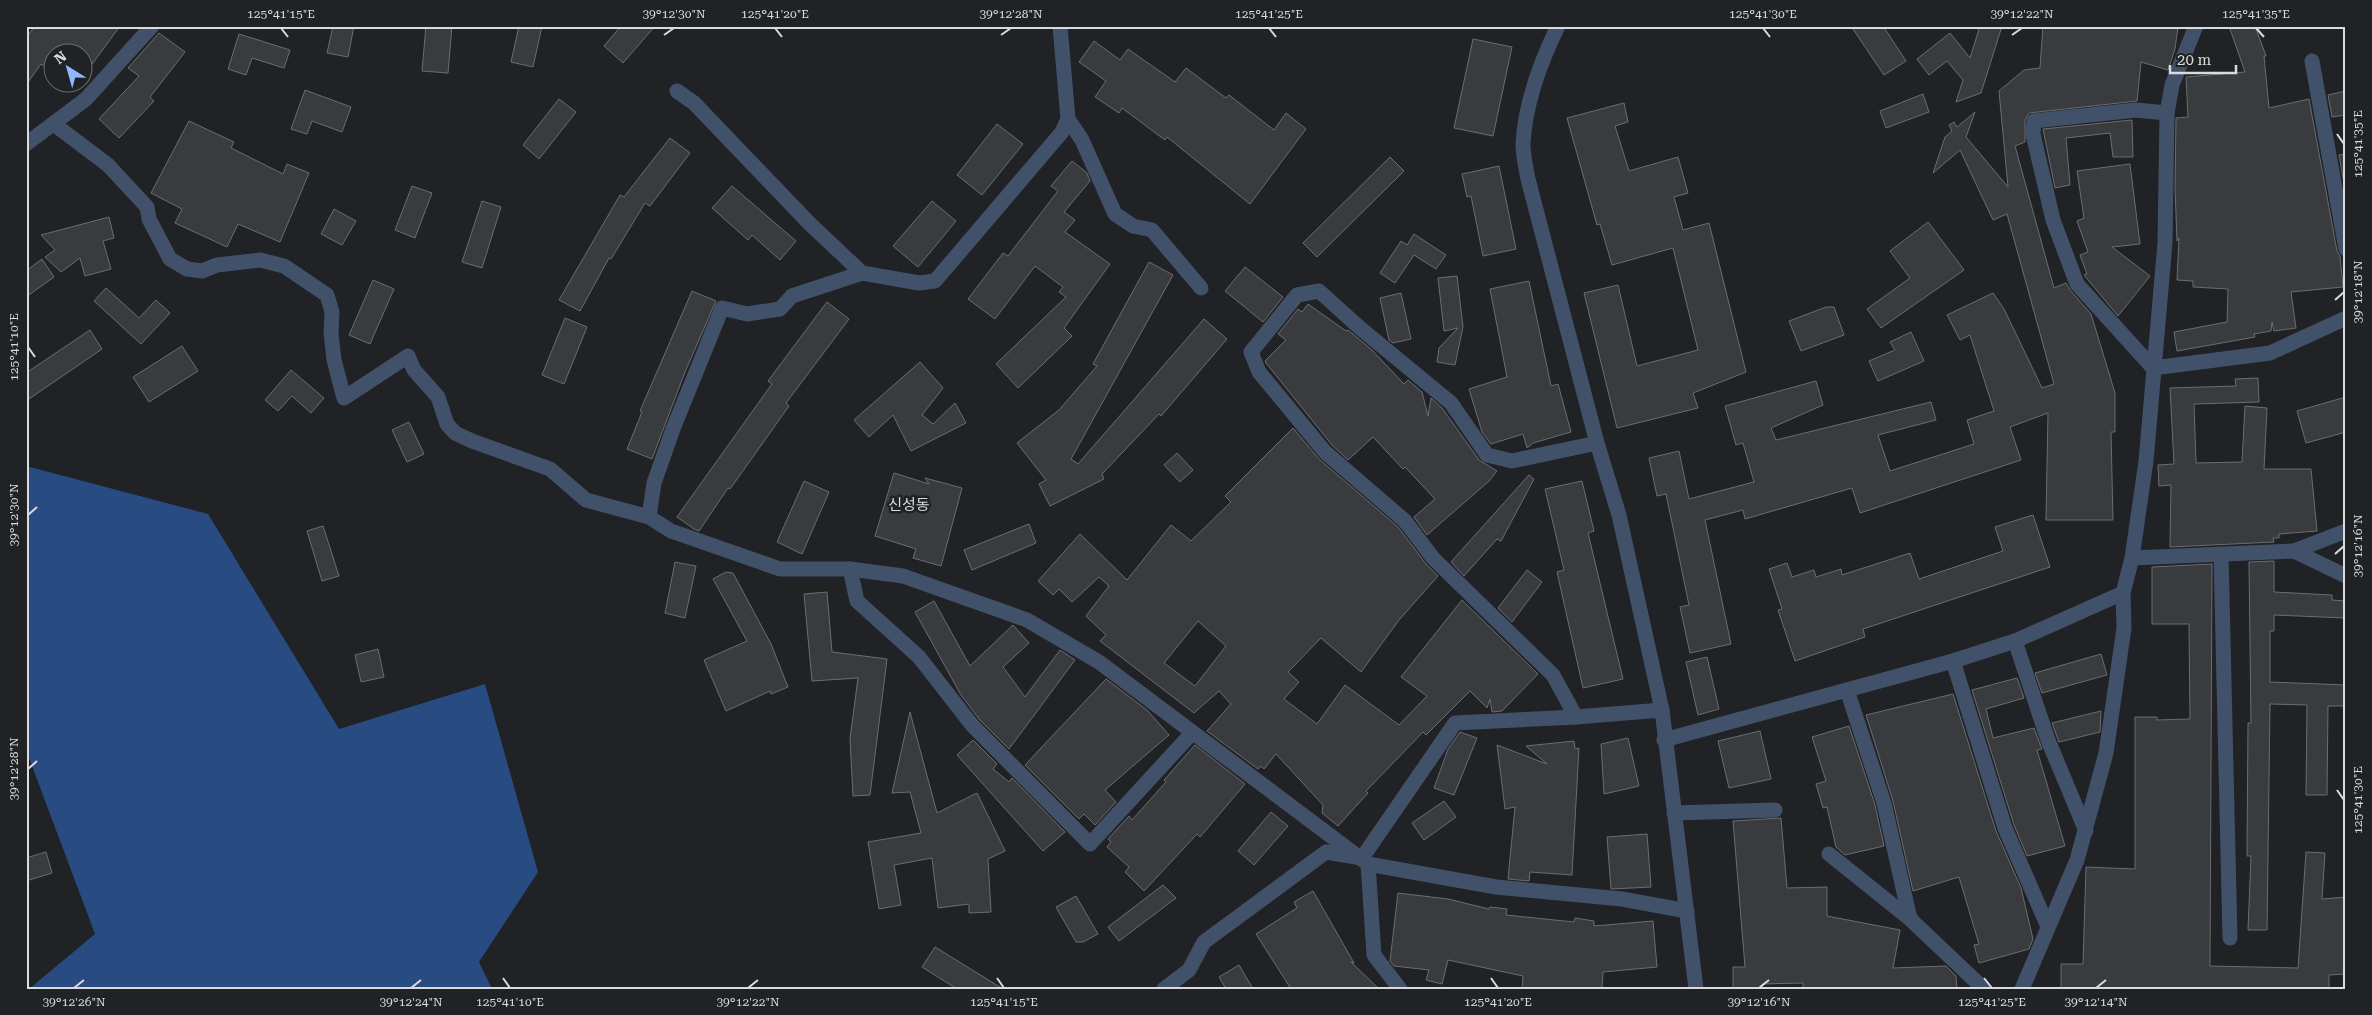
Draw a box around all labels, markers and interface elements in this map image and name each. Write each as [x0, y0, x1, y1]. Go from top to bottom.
text: 125°41'15"E [247, 7, 315, 21]
text: 39°12'30"N [642, 7, 706, 21]
text: 125°41'20"E [741, 7, 809, 21]
text: 39°12'28"N [979, 7, 1043, 21]
text: 125°41'25"E [1235, 7, 1303, 21]
text: 125°41'30"E [1729, 7, 1797, 21]
text: 39°12'22"N [1990, 7, 2054, 21]
text: 125°41'35"E [2222, 7, 2290, 21]
north arrow [42, 42, 92, 92]
scale bar [2170, 42, 2236, 74]
text: N [51, 48, 69, 67]
text: 20 m [2177, 51, 2212, 69]
text: 125°41'35"E [2351, 110, 2365, 178]
text: 39°12'18"N [2351, 260, 2365, 324]
text: 125°41'10"E [7, 313, 21, 381]
text: 39°12'30"N [7, 483, 21, 547]
district label: 신성동 [888, 496, 930, 514]
text: 39°12'16"N [2351, 514, 2365, 578]
text: 39°12'28"N [7, 737, 21, 801]
text: 125°41'30"E [2351, 766, 2365, 834]
text: 39°12'26"N [42, 995, 106, 1009]
text: 39°12'24"N [379, 995, 443, 1009]
text: 125°41'10"E [476, 995, 544, 1009]
text: 39°12'22"N [716, 995, 780, 1009]
text: 125°41'15"E [970, 995, 1038, 1009]
text: 125°41'20"E [1464, 995, 1532, 1009]
text: 39°12'16"N [1727, 995, 1791, 1009]
text: 125°41'25"E [1958, 995, 2026, 1009]
text: 39°12'14"N [2064, 995, 2128, 1009]

